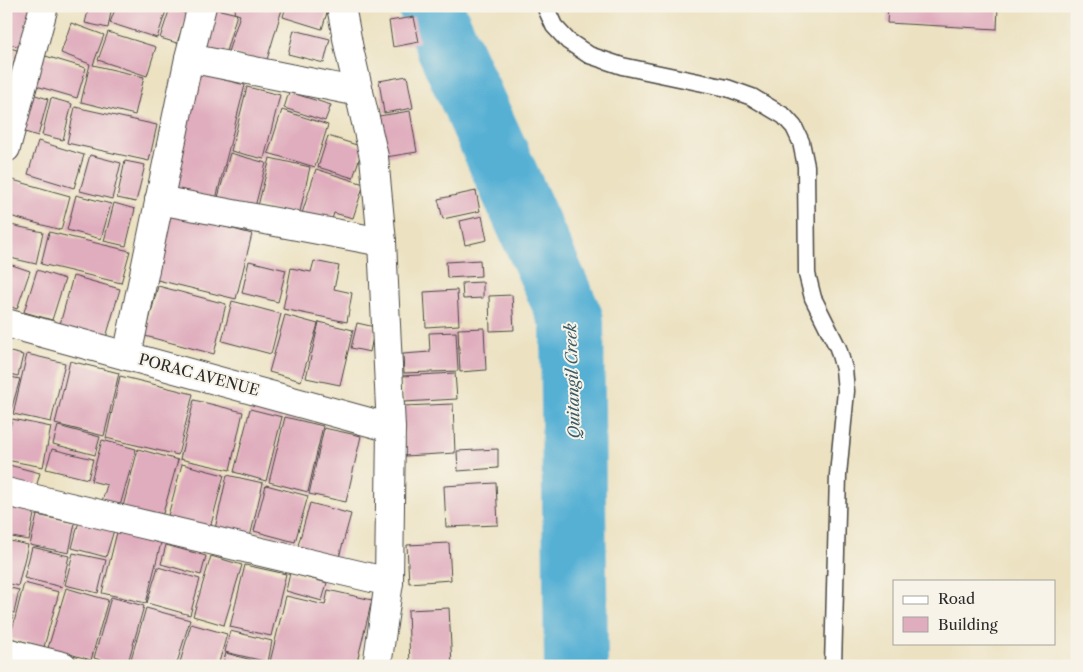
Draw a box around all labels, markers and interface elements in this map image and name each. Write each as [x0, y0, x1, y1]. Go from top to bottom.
water label: Quitangil Creek [560, 322, 584, 439]
street label: PORAC AVENUE [137, 349, 262, 400]
legend [893, 580, 1056, 644]
text: Road [938, 589, 975, 608]
text: Building [938, 615, 998, 634]

